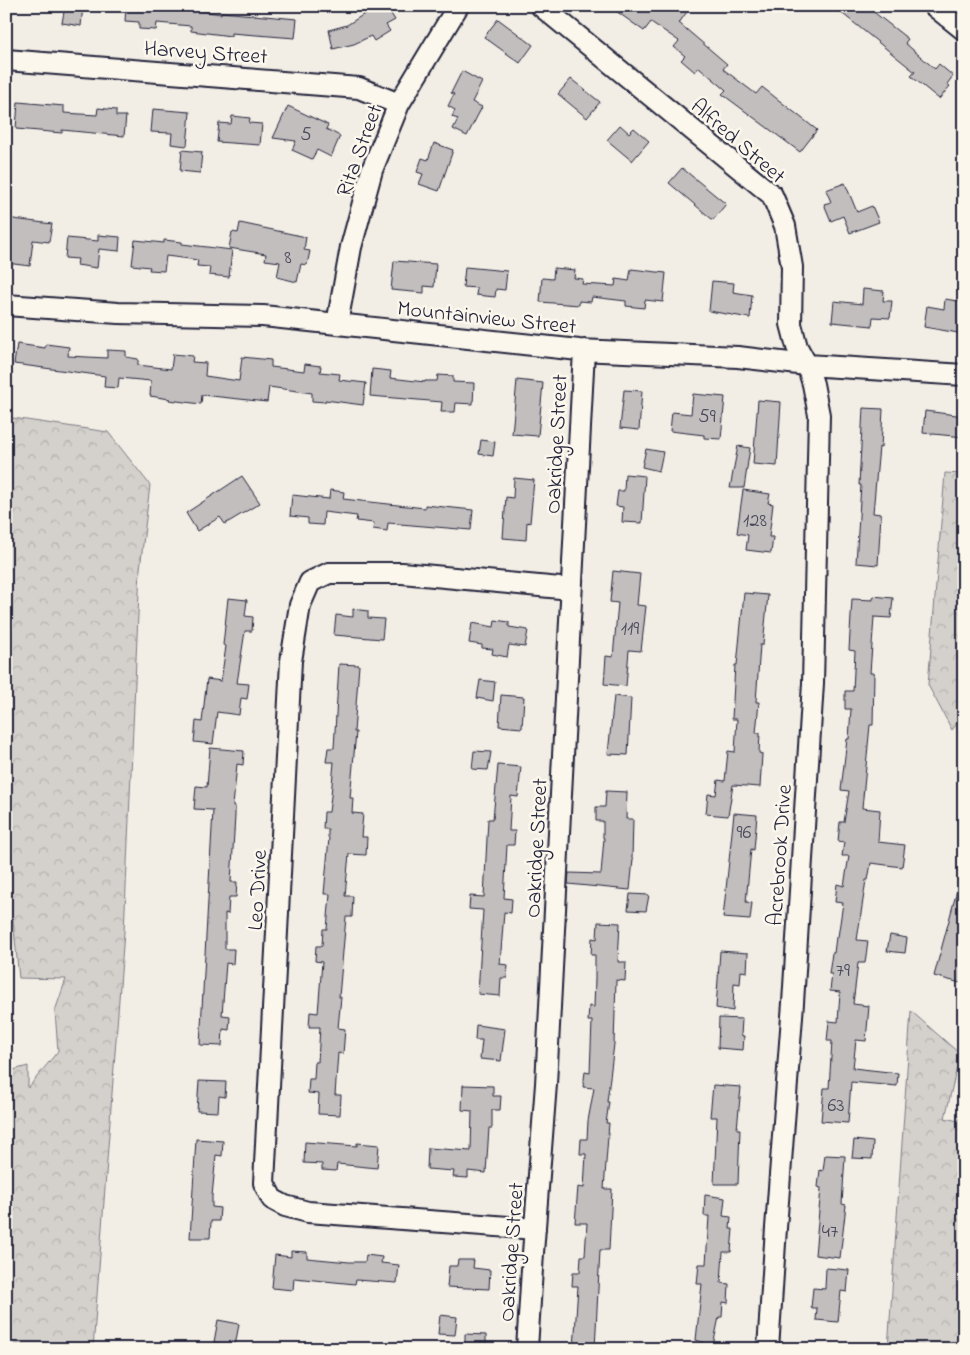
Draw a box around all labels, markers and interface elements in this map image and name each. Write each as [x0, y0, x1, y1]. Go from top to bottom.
street label: Harvey Street [143, 34, 269, 75]
street label: Alfred Street [682, 92, 792, 193]
street label: Rita Street [329, 100, 393, 202]
house number: 5 [300, 121, 312, 150]
house number: 8 [284, 244, 292, 273]
street label: Mountainview Street [396, 294, 578, 344]
street label: Oakridge Street [538, 373, 579, 515]
house number: 59 [698, 403, 716, 432]
house number: 128 [743, 507, 767, 536]
house number: 119 [621, 615, 639, 644]
street label: Oakridge Street [518, 777, 559, 919]
street label: Acrebrook Drive [760, 783, 802, 927]
house number: 96 [737, 819, 752, 848]
street label: Leo Drive [241, 849, 277, 931]
house number: 79 [836, 957, 850, 986]
house number: 63 [827, 1092, 845, 1121]
street label: Oakridge Street [492, 1181, 535, 1323]
house number: 47 [822, 1218, 838, 1247]

